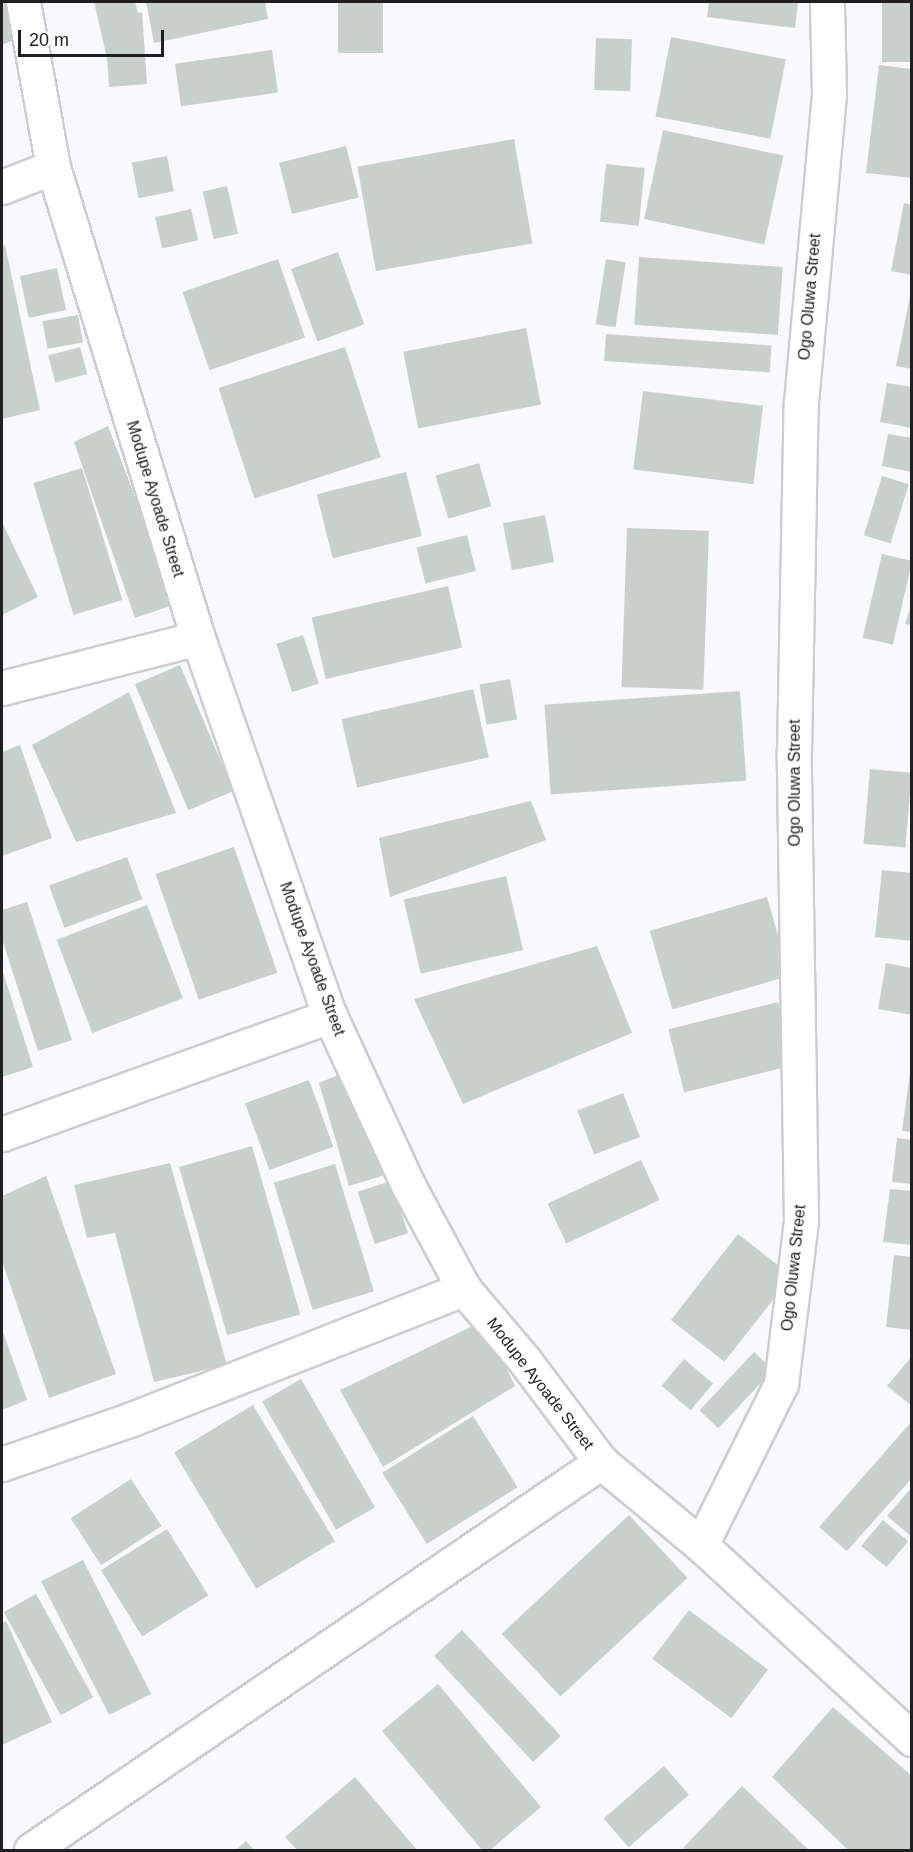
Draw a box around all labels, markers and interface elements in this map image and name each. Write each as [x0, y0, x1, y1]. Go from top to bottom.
scale bar [21, 18, 166, 56]
text: 20 m [29, 30, 69, 50]
street label: Ogo Oluwa Street [795, 233, 825, 361]
street label: Modupe Ayoade Street [122, 418, 188, 580]
street label: Ogo Oluwa Street [785, 719, 805, 847]
street label: Modupe Ayoade Street [275, 879, 349, 1039]
street label: Ogo Oluwa Street [778, 1204, 810, 1332]
street label: Modupe Ayoade Street [482, 1314, 598, 1454]

